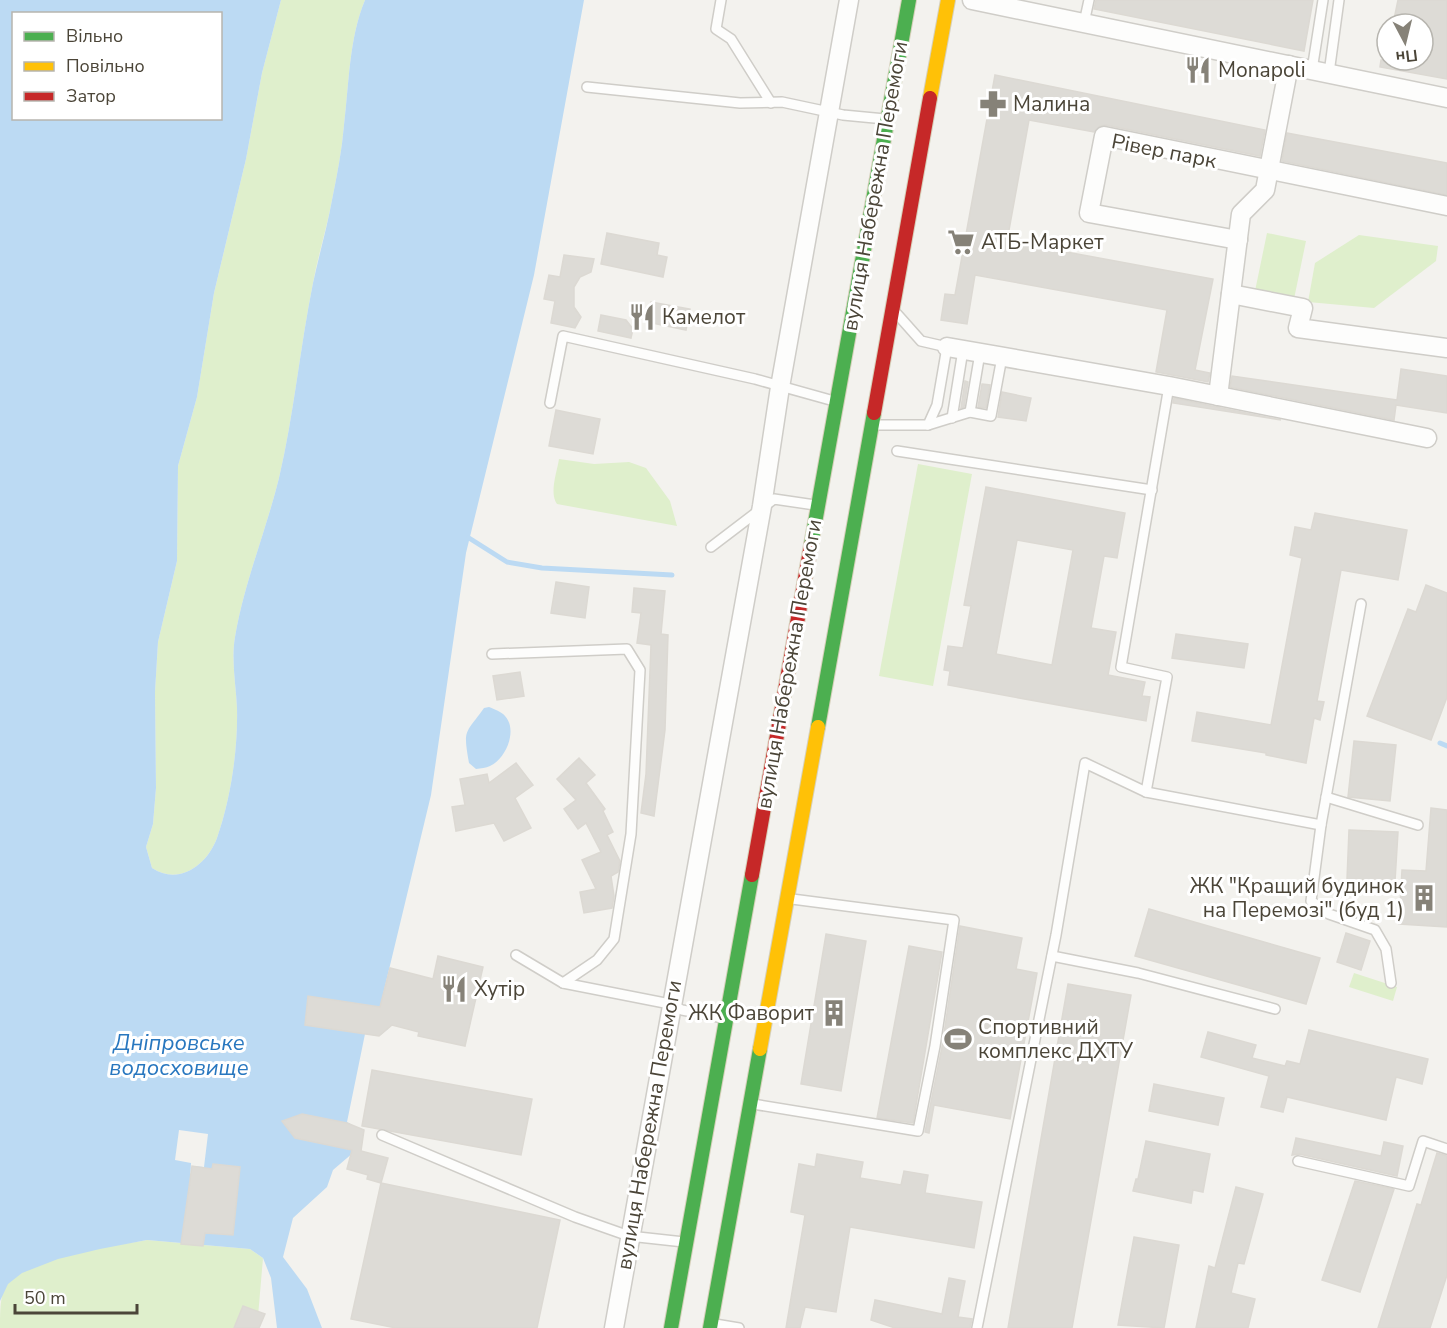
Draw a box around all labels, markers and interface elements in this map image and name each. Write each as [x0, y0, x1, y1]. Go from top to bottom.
legend [12, 12, 222, 120]
north arrow [1375, 12, 1435, 72]
text: Вільно [66, 24, 123, 48]
street label: вулиця Набережна Перемоги [836, 39, 914, 333]
text: Пн [1394, 44, 1419, 68]
text: Повільно [66, 54, 145, 78]
restaurant icon: Monapoli [1183, 55, 1213, 85]
place label: Monapoli [1218, 56, 1306, 84]
text: Затор [66, 84, 116, 108]
pharmacy icon: Малина [978, 89, 1008, 119]
place label: Малина [1013, 90, 1090, 118]
street label: Рівер парк [1109, 127, 1220, 175]
supermarket icon: АТБ-Маркет [946, 227, 976, 257]
place label: АТБ-Маркет [981, 228, 1104, 256]
restaurant icon: Камелот [627, 302, 657, 332]
place label: Камелот [662, 303, 746, 331]
street label: вулиця Набережна Перемоги [750, 517, 828, 811]
place label: ЖК "Кращий будинок на Перемозі" (буд 1) [1190, 872, 1405, 924]
building icon: ЖК "Кращий будинок на Перемозі" (буд 1) [1409, 883, 1439, 913]
restaurant icon: Хутір [439, 974, 469, 1004]
place label: Хутір [474, 975, 525, 1003]
street label: вулиця Набережна Перемоги [610, 978, 688, 1272]
building icon: ЖК Фаворит [819, 998, 849, 1028]
place label: ЖК Фаворит [688, 999, 815, 1027]
place label: Спортивний комплекс ДХТУ [978, 1013, 1133, 1065]
sports icon: Спортивний комплекс ДХТУ [943, 1024, 973, 1054]
water label: Дніпровське водосховище [109, 1028, 249, 1083]
scale bar [15, 1277, 136, 1315]
text: 50 m [24, 1286, 66, 1310]

